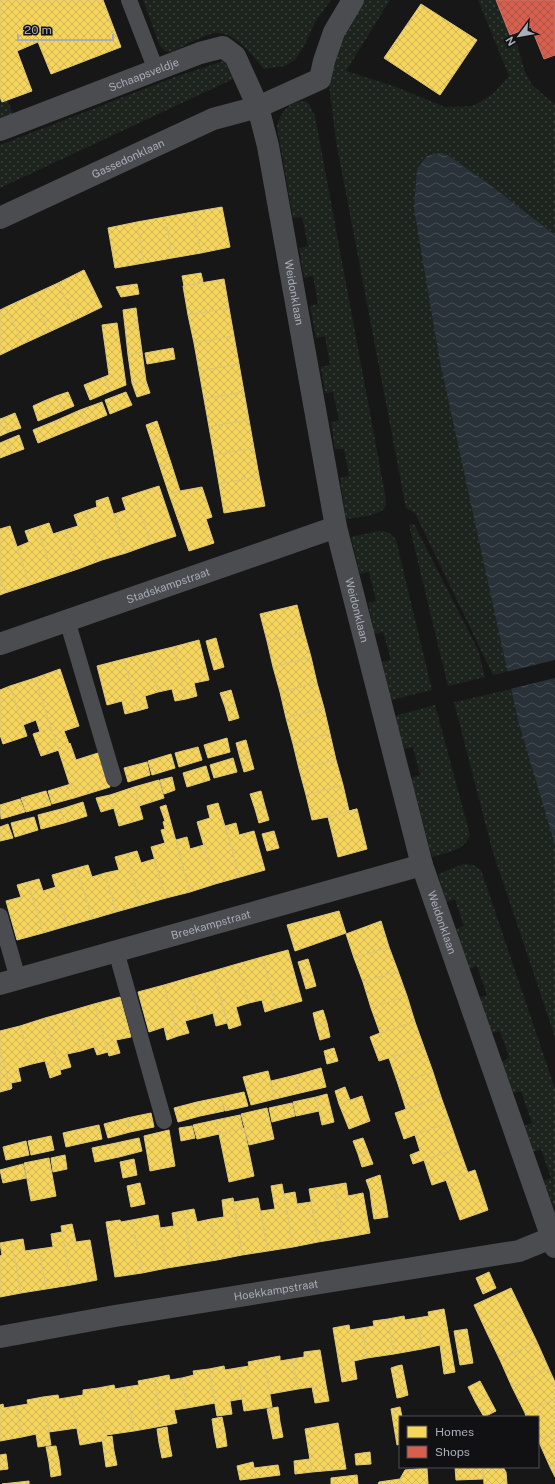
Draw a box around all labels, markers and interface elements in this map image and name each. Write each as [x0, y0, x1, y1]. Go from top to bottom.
scale bar [18, 16, 113, 42]
north arrow [499, 16, 539, 56]
text: 20 m [24, 23, 52, 37]
text: N [503, 34, 518, 48]
street label: Schaapsveldje [107, 56, 181, 94]
street label: Gassedonklaan [90, 137, 166, 181]
street label: Weidonklaan [282, 259, 306, 326]
street label: Stadskampstraat [125, 565, 212, 606]
street label: Weidonklaan [343, 577, 371, 644]
street label: Weidonklaan [425, 889, 459, 956]
street label: Breekampstraat [170, 908, 252, 942]
street label: Hoekkampstraat [233, 1277, 319, 1303]
legend [399, 1416, 539, 1468]
text: Homes [435, 1425, 474, 1439]
text: Shops [435, 1445, 470, 1459]

